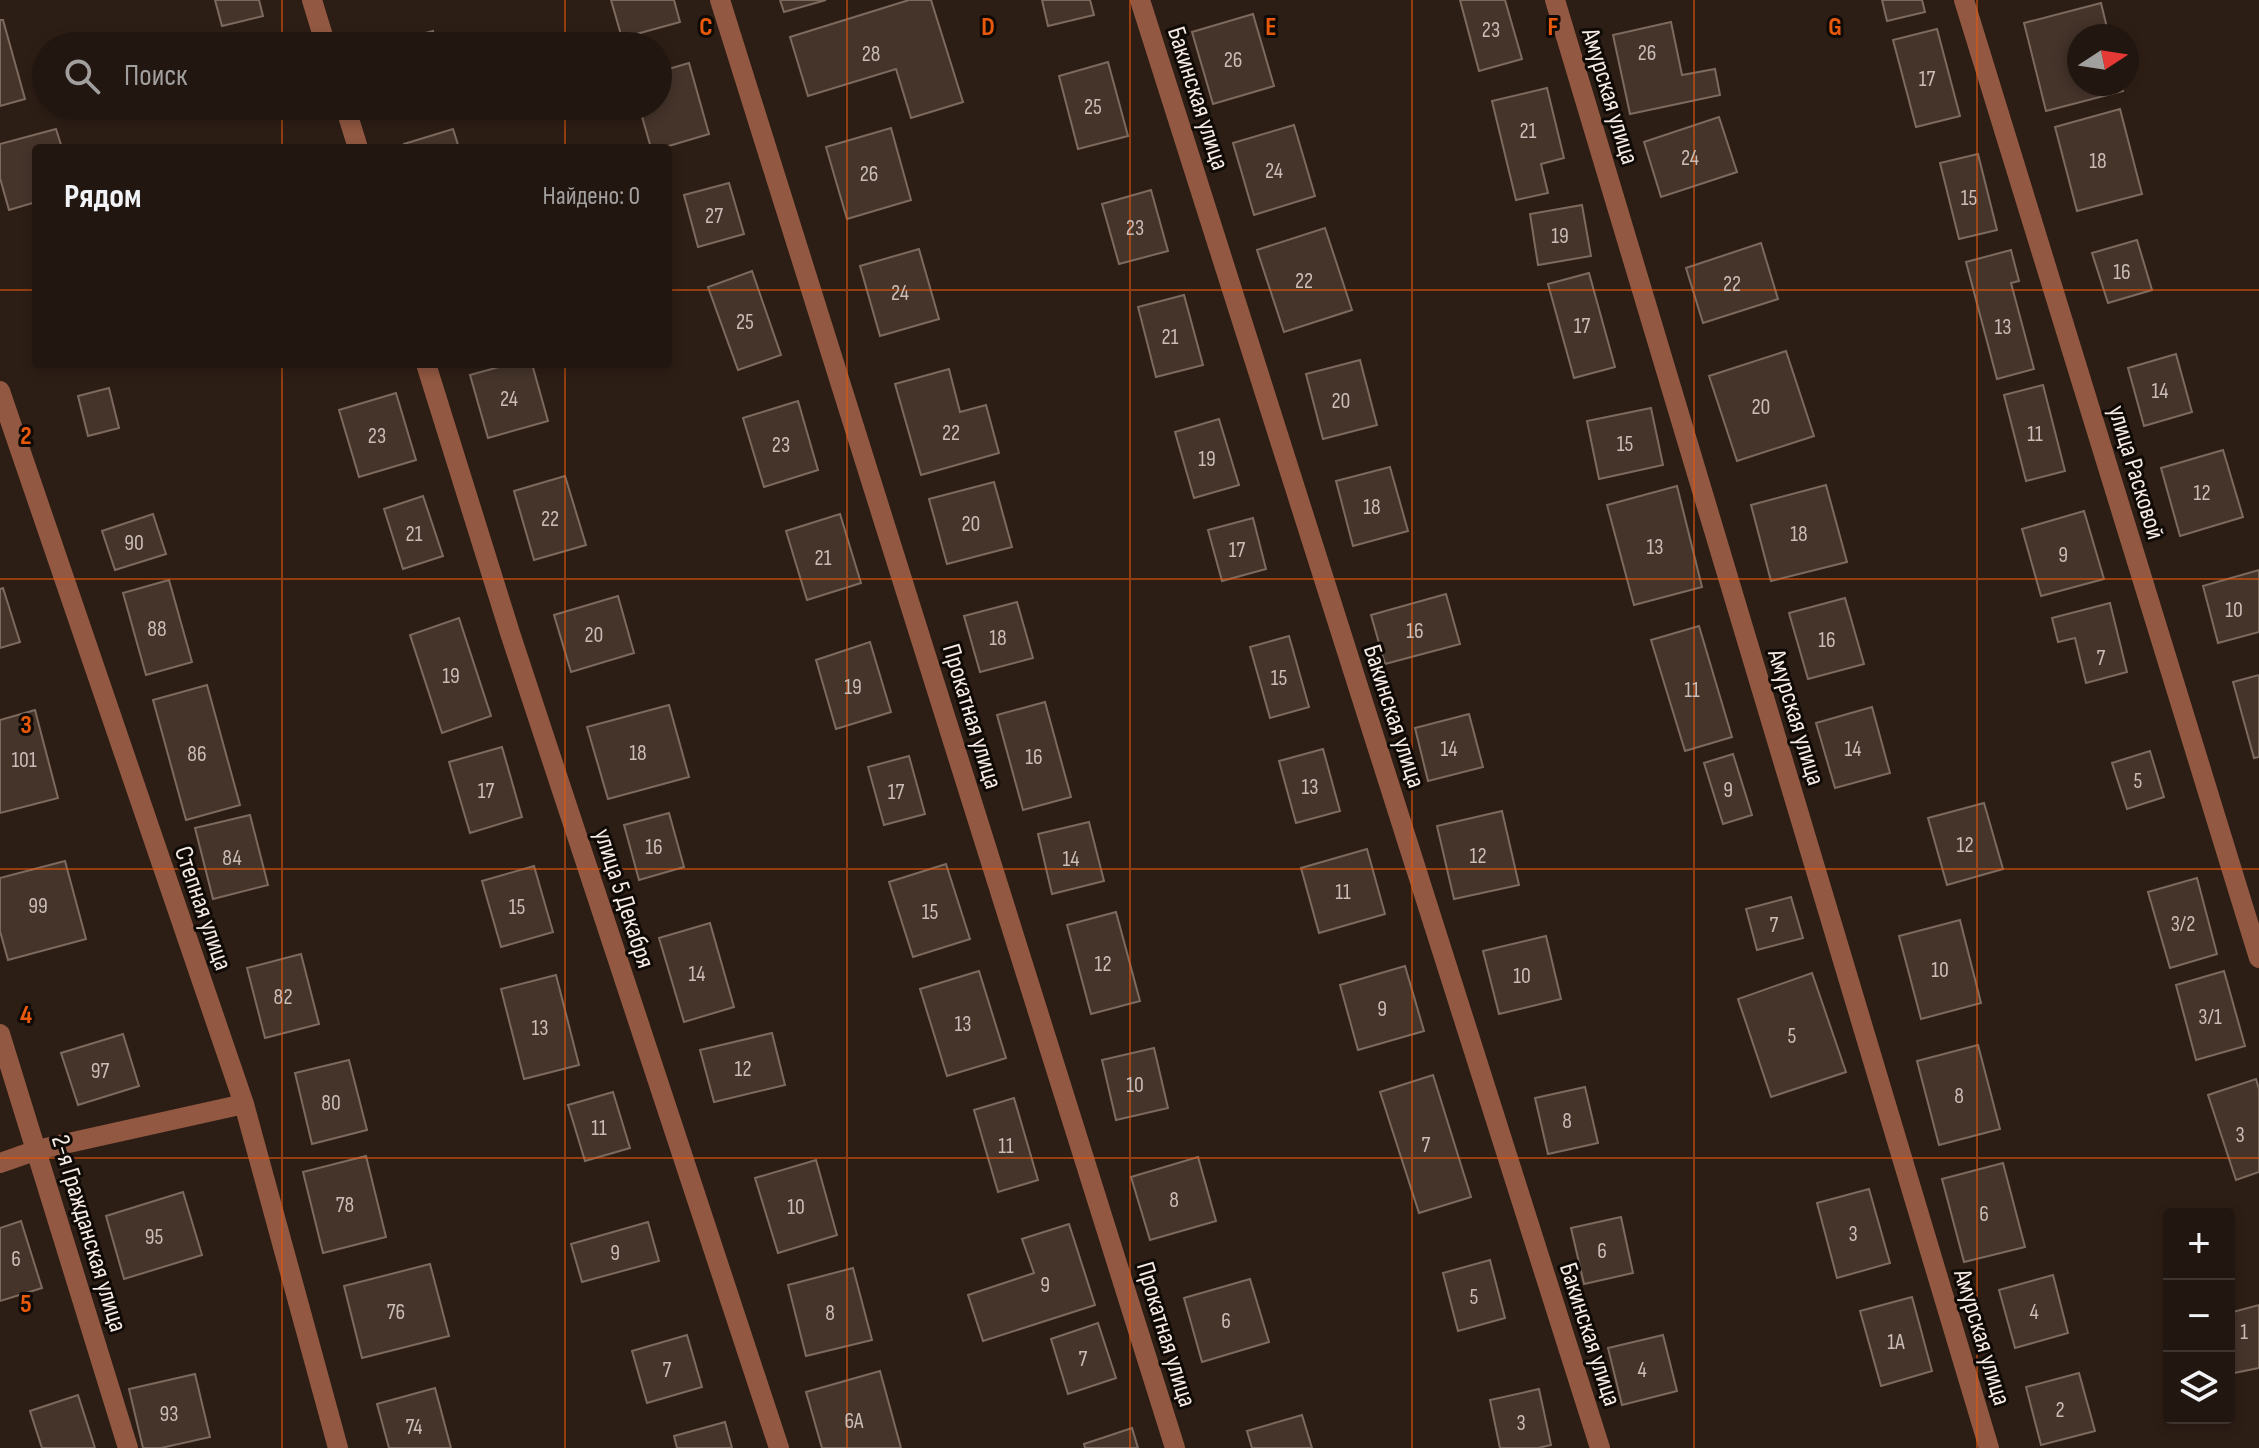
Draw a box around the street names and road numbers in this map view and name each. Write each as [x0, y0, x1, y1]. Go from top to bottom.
street label: Бакинская улица [1160, 23, 1235, 174]
street label: Амурская улица [1574, 24, 1645, 168]
street label: улица Расковой [2101, 402, 2171, 543]
street label: Прокатная улица [935, 640, 1008, 793]
street label: Бакинская улица [1356, 641, 1431, 792]
street label: Амурская улица [1760, 645, 1831, 789]
street label: улица 5 Декабря [586, 825, 661, 972]
street label: Степная улица [167, 842, 238, 975]
street label: 2-я Гражданская улица [44, 1131, 133, 1336]
street label: Прокатная улица [1129, 1258, 1202, 1411]
street label: Бакинская улица [1552, 1259, 1627, 1410]
street label: Амурская улица [1946, 1265, 2017, 1409]

